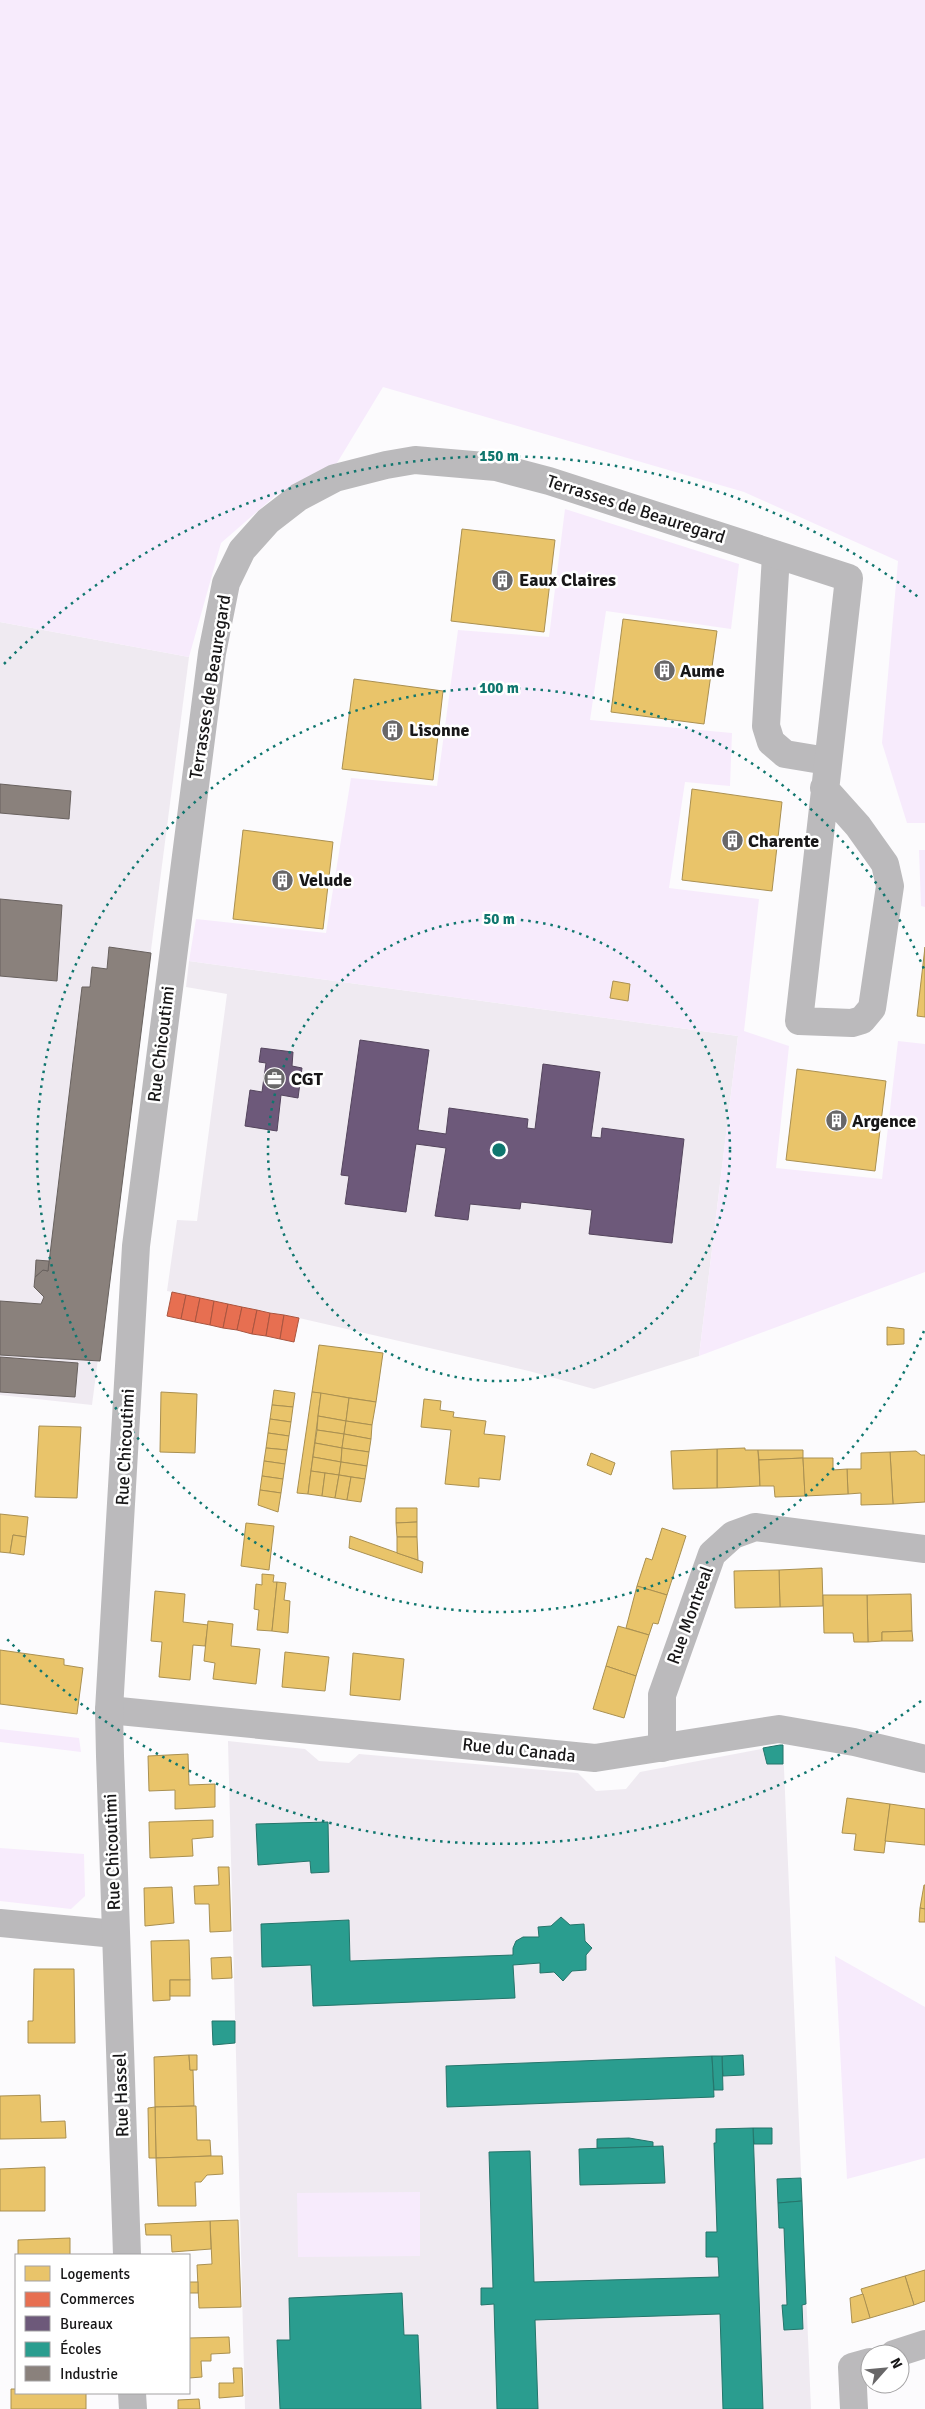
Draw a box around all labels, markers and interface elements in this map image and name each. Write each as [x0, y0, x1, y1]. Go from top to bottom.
text: 150 m [479, 447, 519, 465]
street label: Terrasses de Beauregard [544, 470, 728, 548]
building icon: Eaux Claires [491, 568, 515, 592]
place label: Eaux Claires [519, 569, 616, 591]
street label: Terrasses de Beauregard [185, 593, 235, 781]
building icon: Aume [652, 659, 676, 683]
place label: Aume [680, 660, 725, 682]
text: 100 m [479, 679, 519, 697]
building icon: Lisonne [381, 718, 405, 742]
place label: Lisonne [409, 719, 470, 741]
building icon: Charente [720, 829, 744, 853]
place label: Charente [748, 830, 819, 852]
building icon: Velude [271, 868, 295, 892]
place label: Velude [299, 869, 352, 891]
text: 50 m [483, 910, 515, 928]
street label: Rue Chicoutimi [143, 985, 179, 1103]
office icon: CGT [263, 1067, 287, 1091]
place label: CGT [291, 1068, 324, 1090]
building icon: Argence [824, 1109, 848, 1133]
place label: Argence [852, 1110, 916, 1132]
centre of rings [490, 1141, 508, 1159]
street label: Rue Chicoutimi [111, 1388, 139, 1506]
street label: Rue Montreal [662, 1563, 718, 1667]
street label: Rue du Canada [461, 1733, 577, 1767]
street label: Rue Chicoutimi [99, 1793, 125, 1911]
street label: Rue Hassel [109, 2052, 133, 2138]
legend [15, 2254, 190, 2394]
text: Logements [60, 2265, 131, 2283]
text: Commerces [60, 2290, 135, 2308]
text: Bureaux [60, 2315, 113, 2333]
text: Écoles [60, 2339, 102, 2358]
north arrow [860, 2344, 910, 2394]
text: N [886, 2355, 906, 2372]
text: Industrie [60, 2365, 118, 2383]

